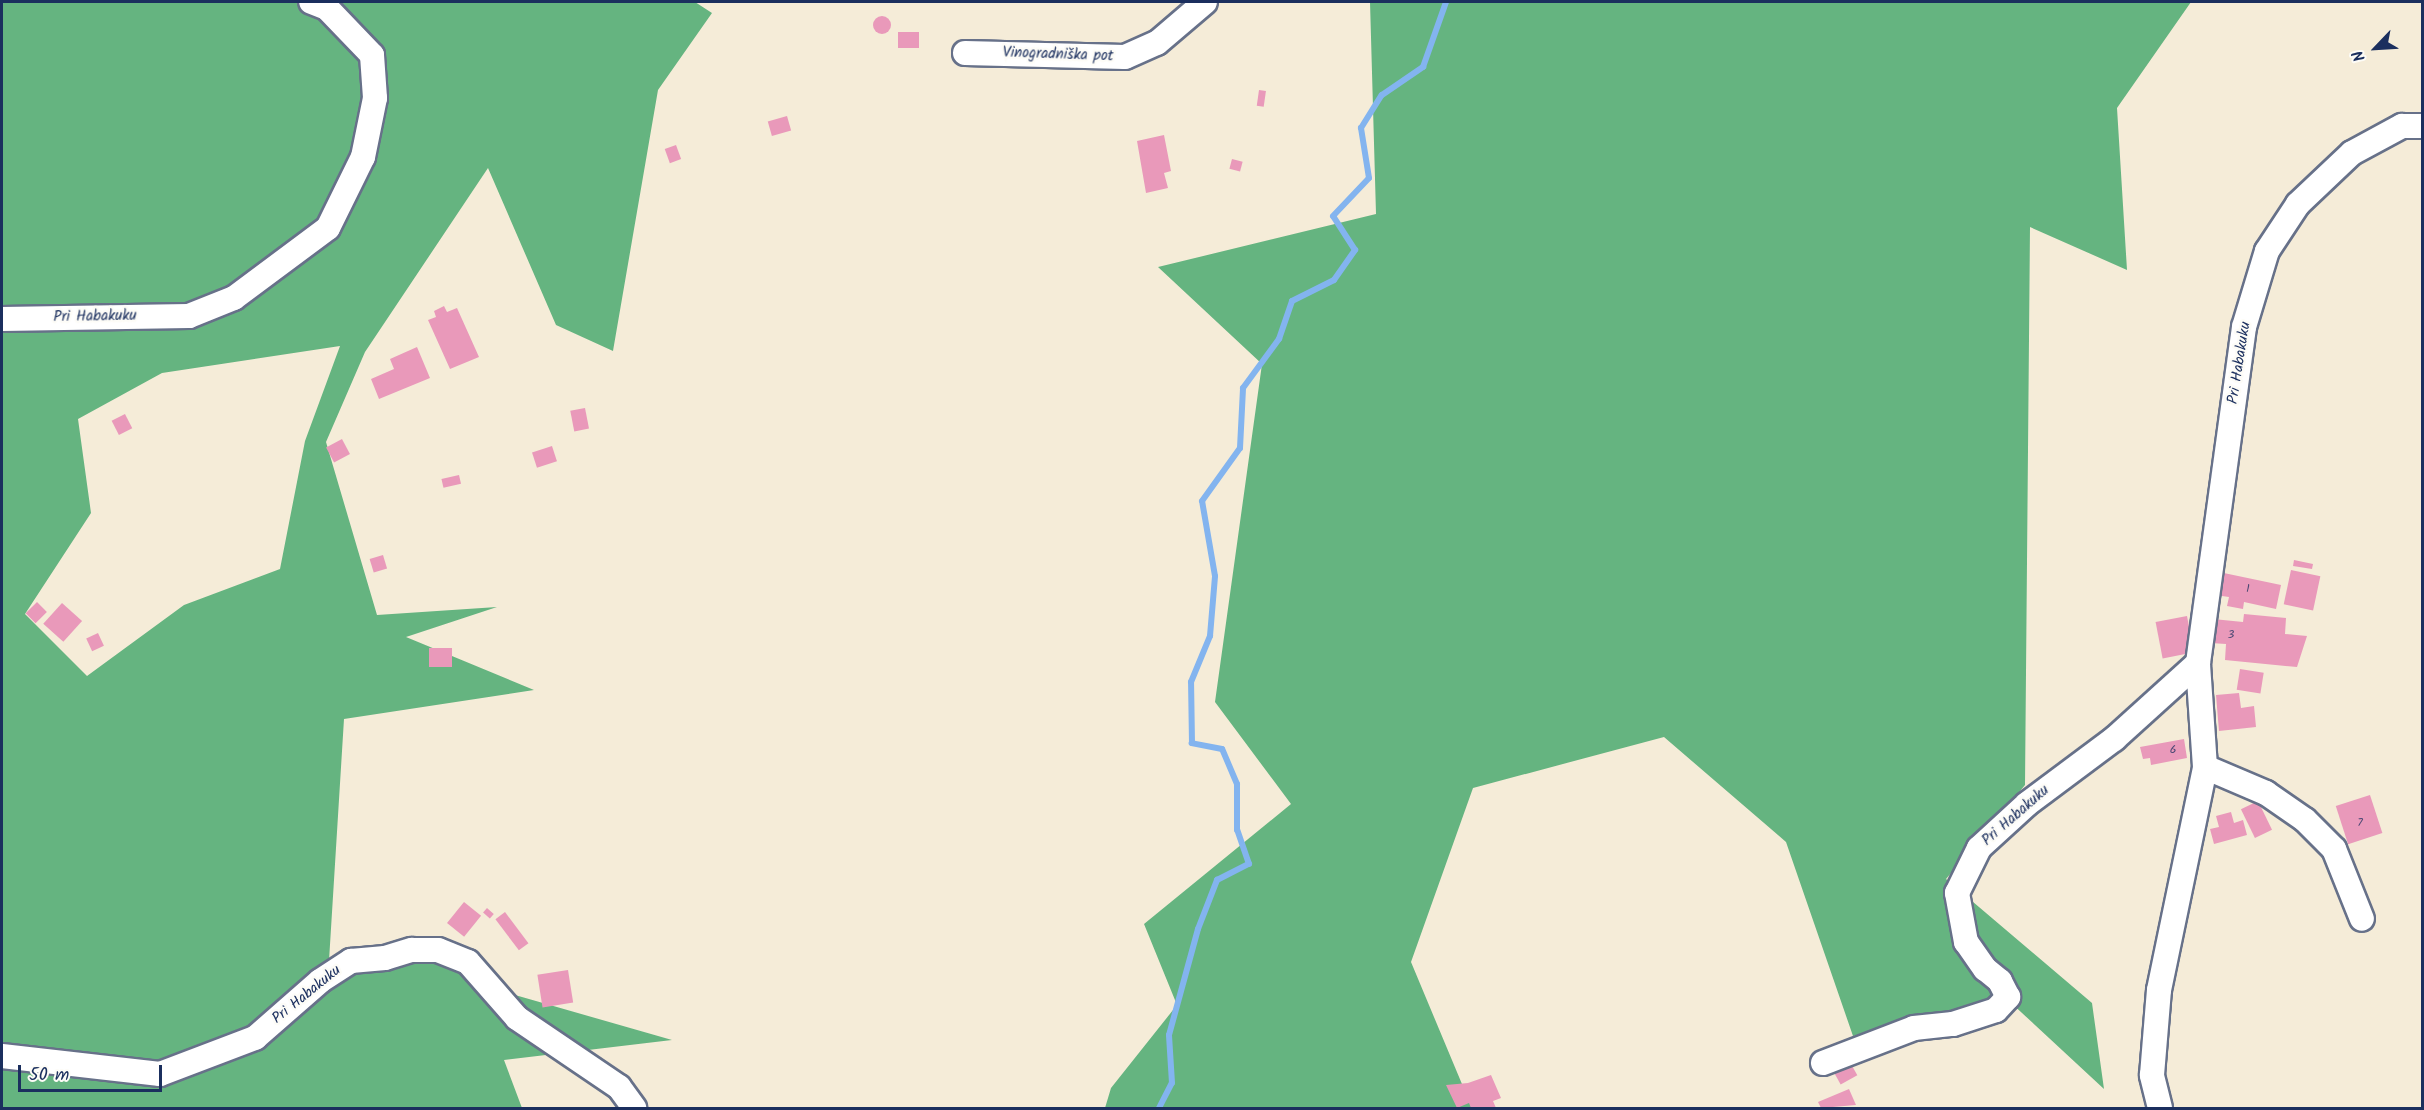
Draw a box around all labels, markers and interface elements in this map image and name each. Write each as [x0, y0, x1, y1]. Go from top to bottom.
north arrow [2346, 18, 2406, 78]
street label: Vinogradniška pot [1002, 44, 1114, 66]
text: N [2346, 46, 2373, 66]
street label: Pri Habakuku [53, 307, 137, 327]
street label: Pri Habakuku [2225, 321, 2255, 405]
house number: 1 [2246, 582, 2250, 596]
house number: 3 [2228, 628, 2234, 642]
house number: 6 [2170, 743, 2176, 757]
street label: Pri Habakuku [1979, 782, 2053, 850]
house number: 7 [2357, 816, 2363, 830]
street label: Pri Habakuku [269, 962, 345, 1028]
scale bar [21, 1053, 165, 1091]
text: 50 m [29, 1061, 69, 1090]

